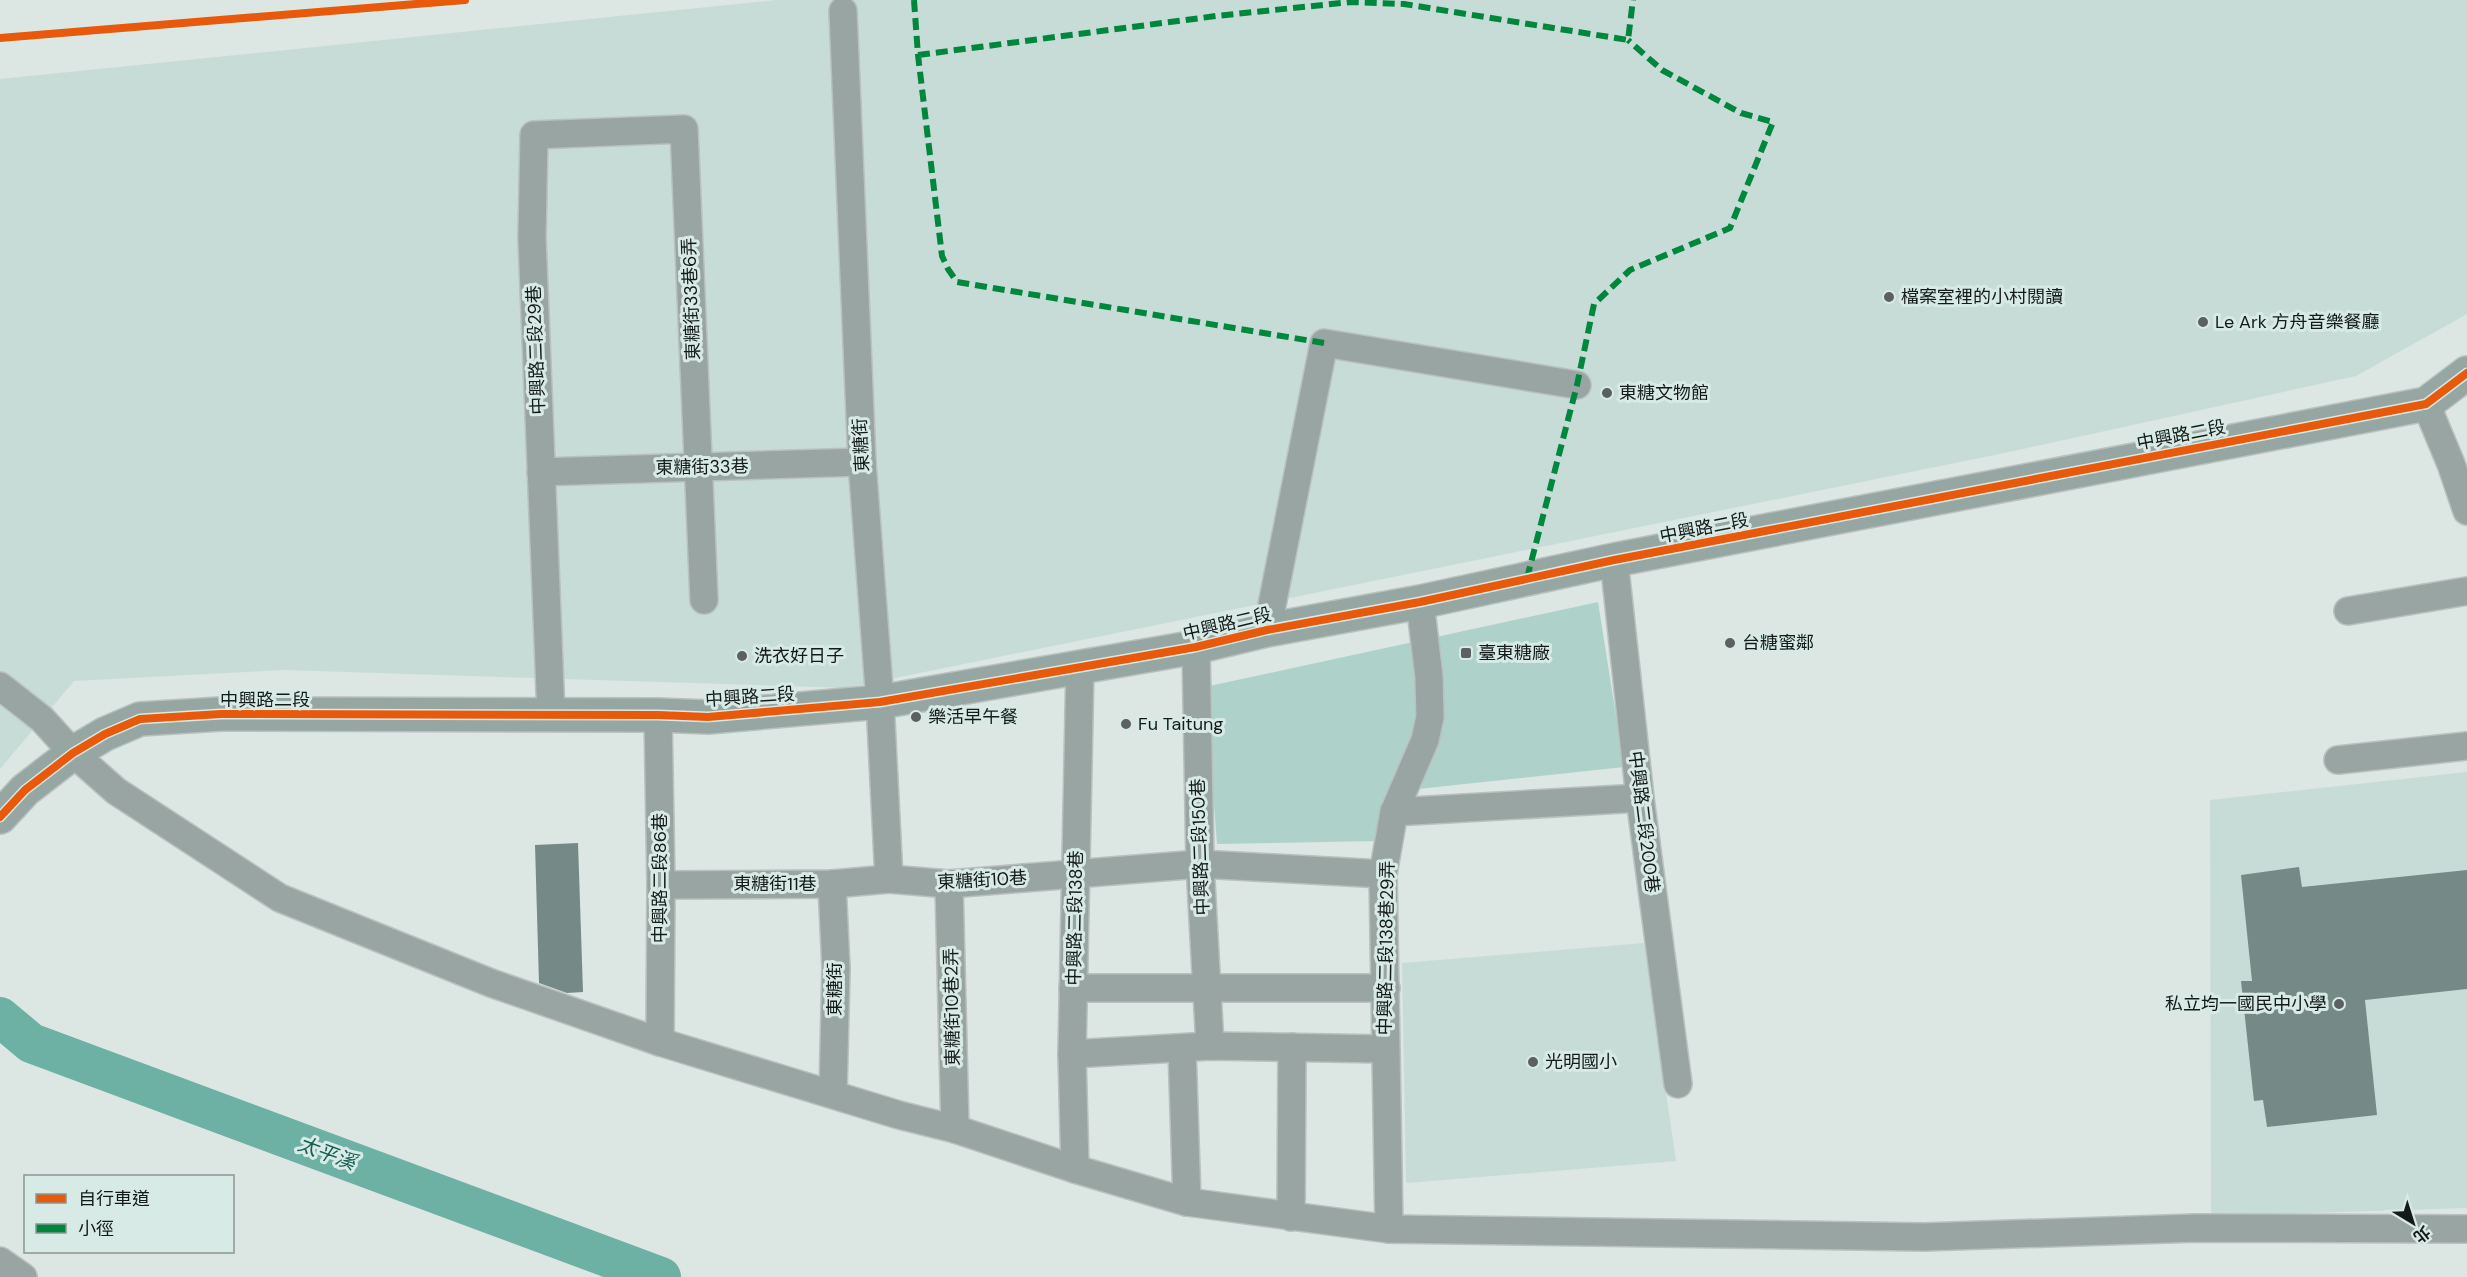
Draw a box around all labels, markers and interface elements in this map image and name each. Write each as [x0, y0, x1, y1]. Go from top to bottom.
street label: 東糖街33巷6弄 [677, 237, 705, 361]
street label: 中興路二段29巷 [522, 285, 550, 415]
place label: 檔案室裡的小村閱讀 [1901, 285, 2063, 309]
marker: 檔案室裡的小村閱讀 [1882, 290, 1896, 304]
place label: Le Ark 方舟音樂餐廳 [2215, 310, 2380, 334]
marker: Le Ark 方舟音樂餐廳 [2196, 315, 2210, 329]
place label: 東糖文物館 [1619, 381, 1709, 405]
marker: 東糖文物館 [1600, 386, 1614, 400]
street label: 中興路二段 [2135, 415, 2227, 455]
street label: 東糖街 [848, 417, 874, 473]
street label: 東糖街33巷 [655, 454, 749, 480]
street label: 中興路二段 [1658, 508, 1750, 548]
street label: 中興路二段 [1180, 602, 1274, 646]
place label: 台糖蜜鄰 [1742, 631, 1814, 655]
marker: 台糖蜜鄰 [1723, 636, 1737, 650]
place label: 臺東糖廠 [1478, 641, 1550, 665]
place label: 洗衣好日子 [754, 644, 844, 668]
marker: 臺東糖廠 [1459, 646, 1473, 660]
marker: 洗衣好日子 [735, 649, 749, 663]
street label: 中興路二段 [704, 682, 796, 712]
street label: 中興路二段 [220, 688, 310, 712]
place label: 樂活早午餐 [928, 705, 1018, 729]
marker: 樂活早午餐 [909, 710, 923, 724]
place label: Fu Taitung [1138, 712, 1223, 736]
marker: Fu Taitung [1119, 717, 1133, 731]
street label: 中興路二段200巷 [1623, 750, 1665, 894]
street label: 中興路二段150巷 [1186, 778, 1214, 916]
street label: 中興路二段86巷 [648, 813, 672, 943]
street label: 中興路二段138巷 [1062, 850, 1088, 986]
street label: 中興路二段138巷29弄 [1372, 860, 1400, 1036]
street label: 東糖街10巷 [936, 866, 1028, 894]
street label: 東糖街11巷 [733, 872, 817, 896]
street label: 東糖街10巷2弄 [939, 948, 965, 1066]
street label: 東糖街 [823, 962, 847, 1016]
place label: 私立均一國民中小學 [2165, 992, 2327, 1016]
marker: 私立均一國民中小學 [2332, 997, 2346, 1011]
place label: 光明國小 [1545, 1050, 1617, 1074]
marker: 光明國小 [1526, 1055, 1540, 1069]
water label: 太平溪 [294, 1131, 362, 1177]
legend [24, 1175, 234, 1253]
text: 自行車道 [78, 1187, 150, 1211]
north arrow [2383, 1193, 2443, 1253]
text: 小徑 [78, 1217, 114, 1241]
text: 北 [2409, 1221, 2435, 1248]

